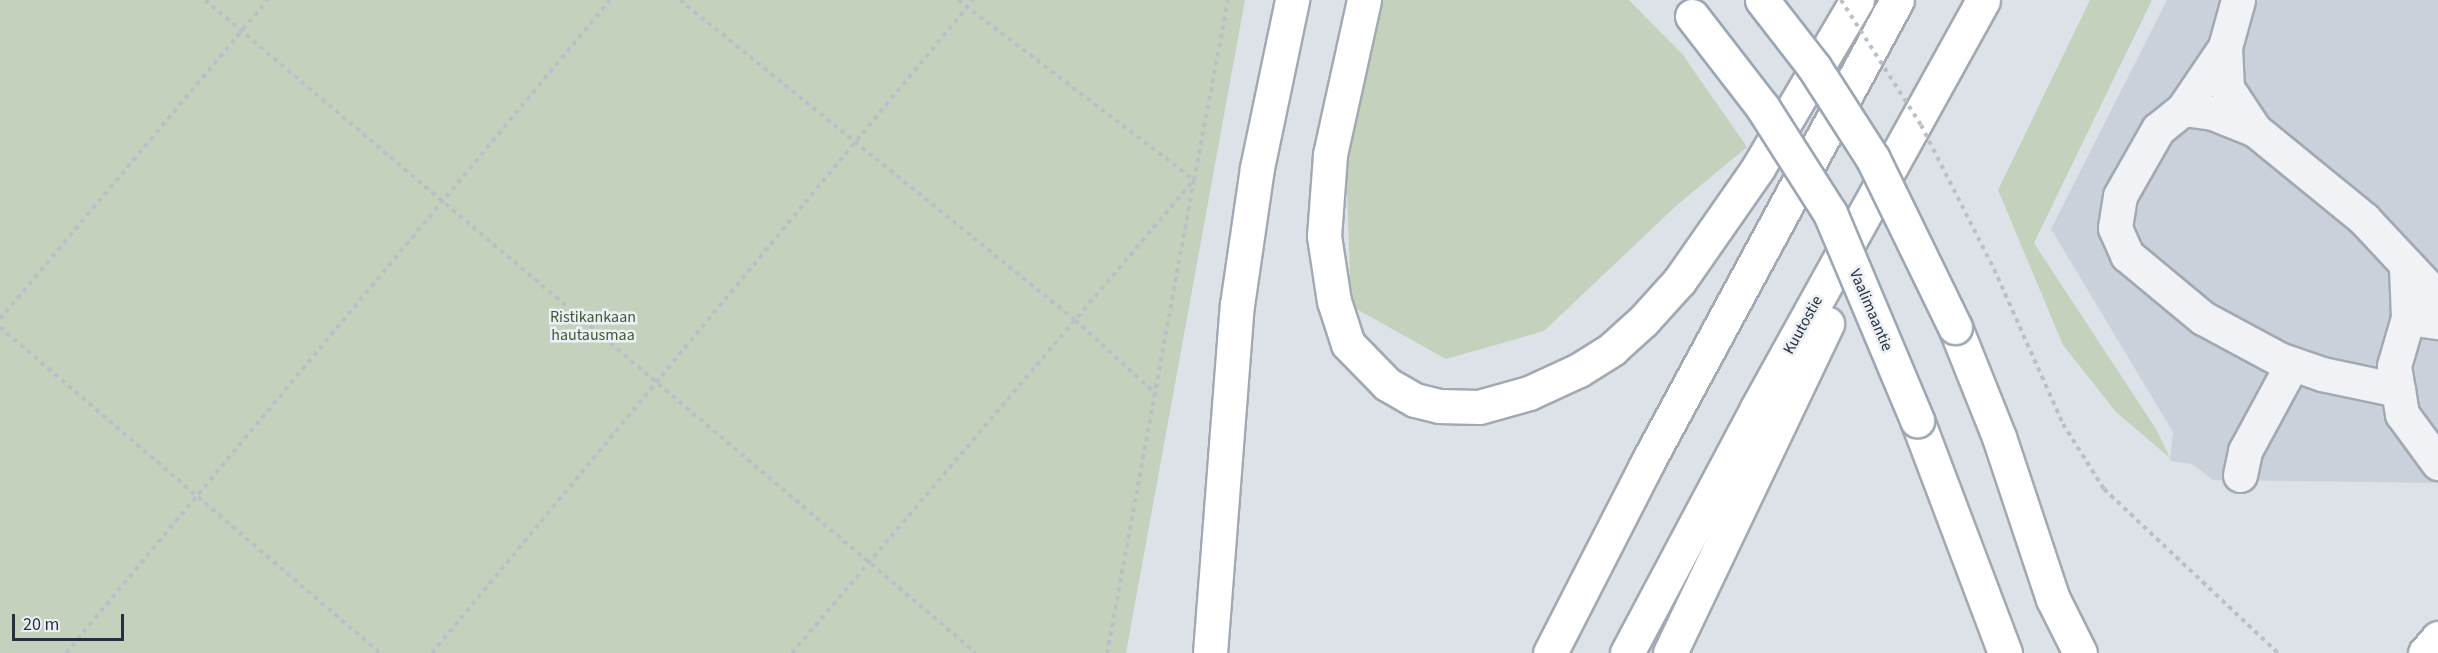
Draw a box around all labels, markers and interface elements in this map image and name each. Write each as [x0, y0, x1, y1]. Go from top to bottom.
street label: Vaalimaantie [1845, 266, 1897, 354]
street label: Kuutostie [1779, 292, 1827, 358]
park label: Ristikankaan hautausmaa [550, 307, 636, 345]
scale bar [15, 602, 128, 640]
text: 20 m [23, 612, 59, 637]

